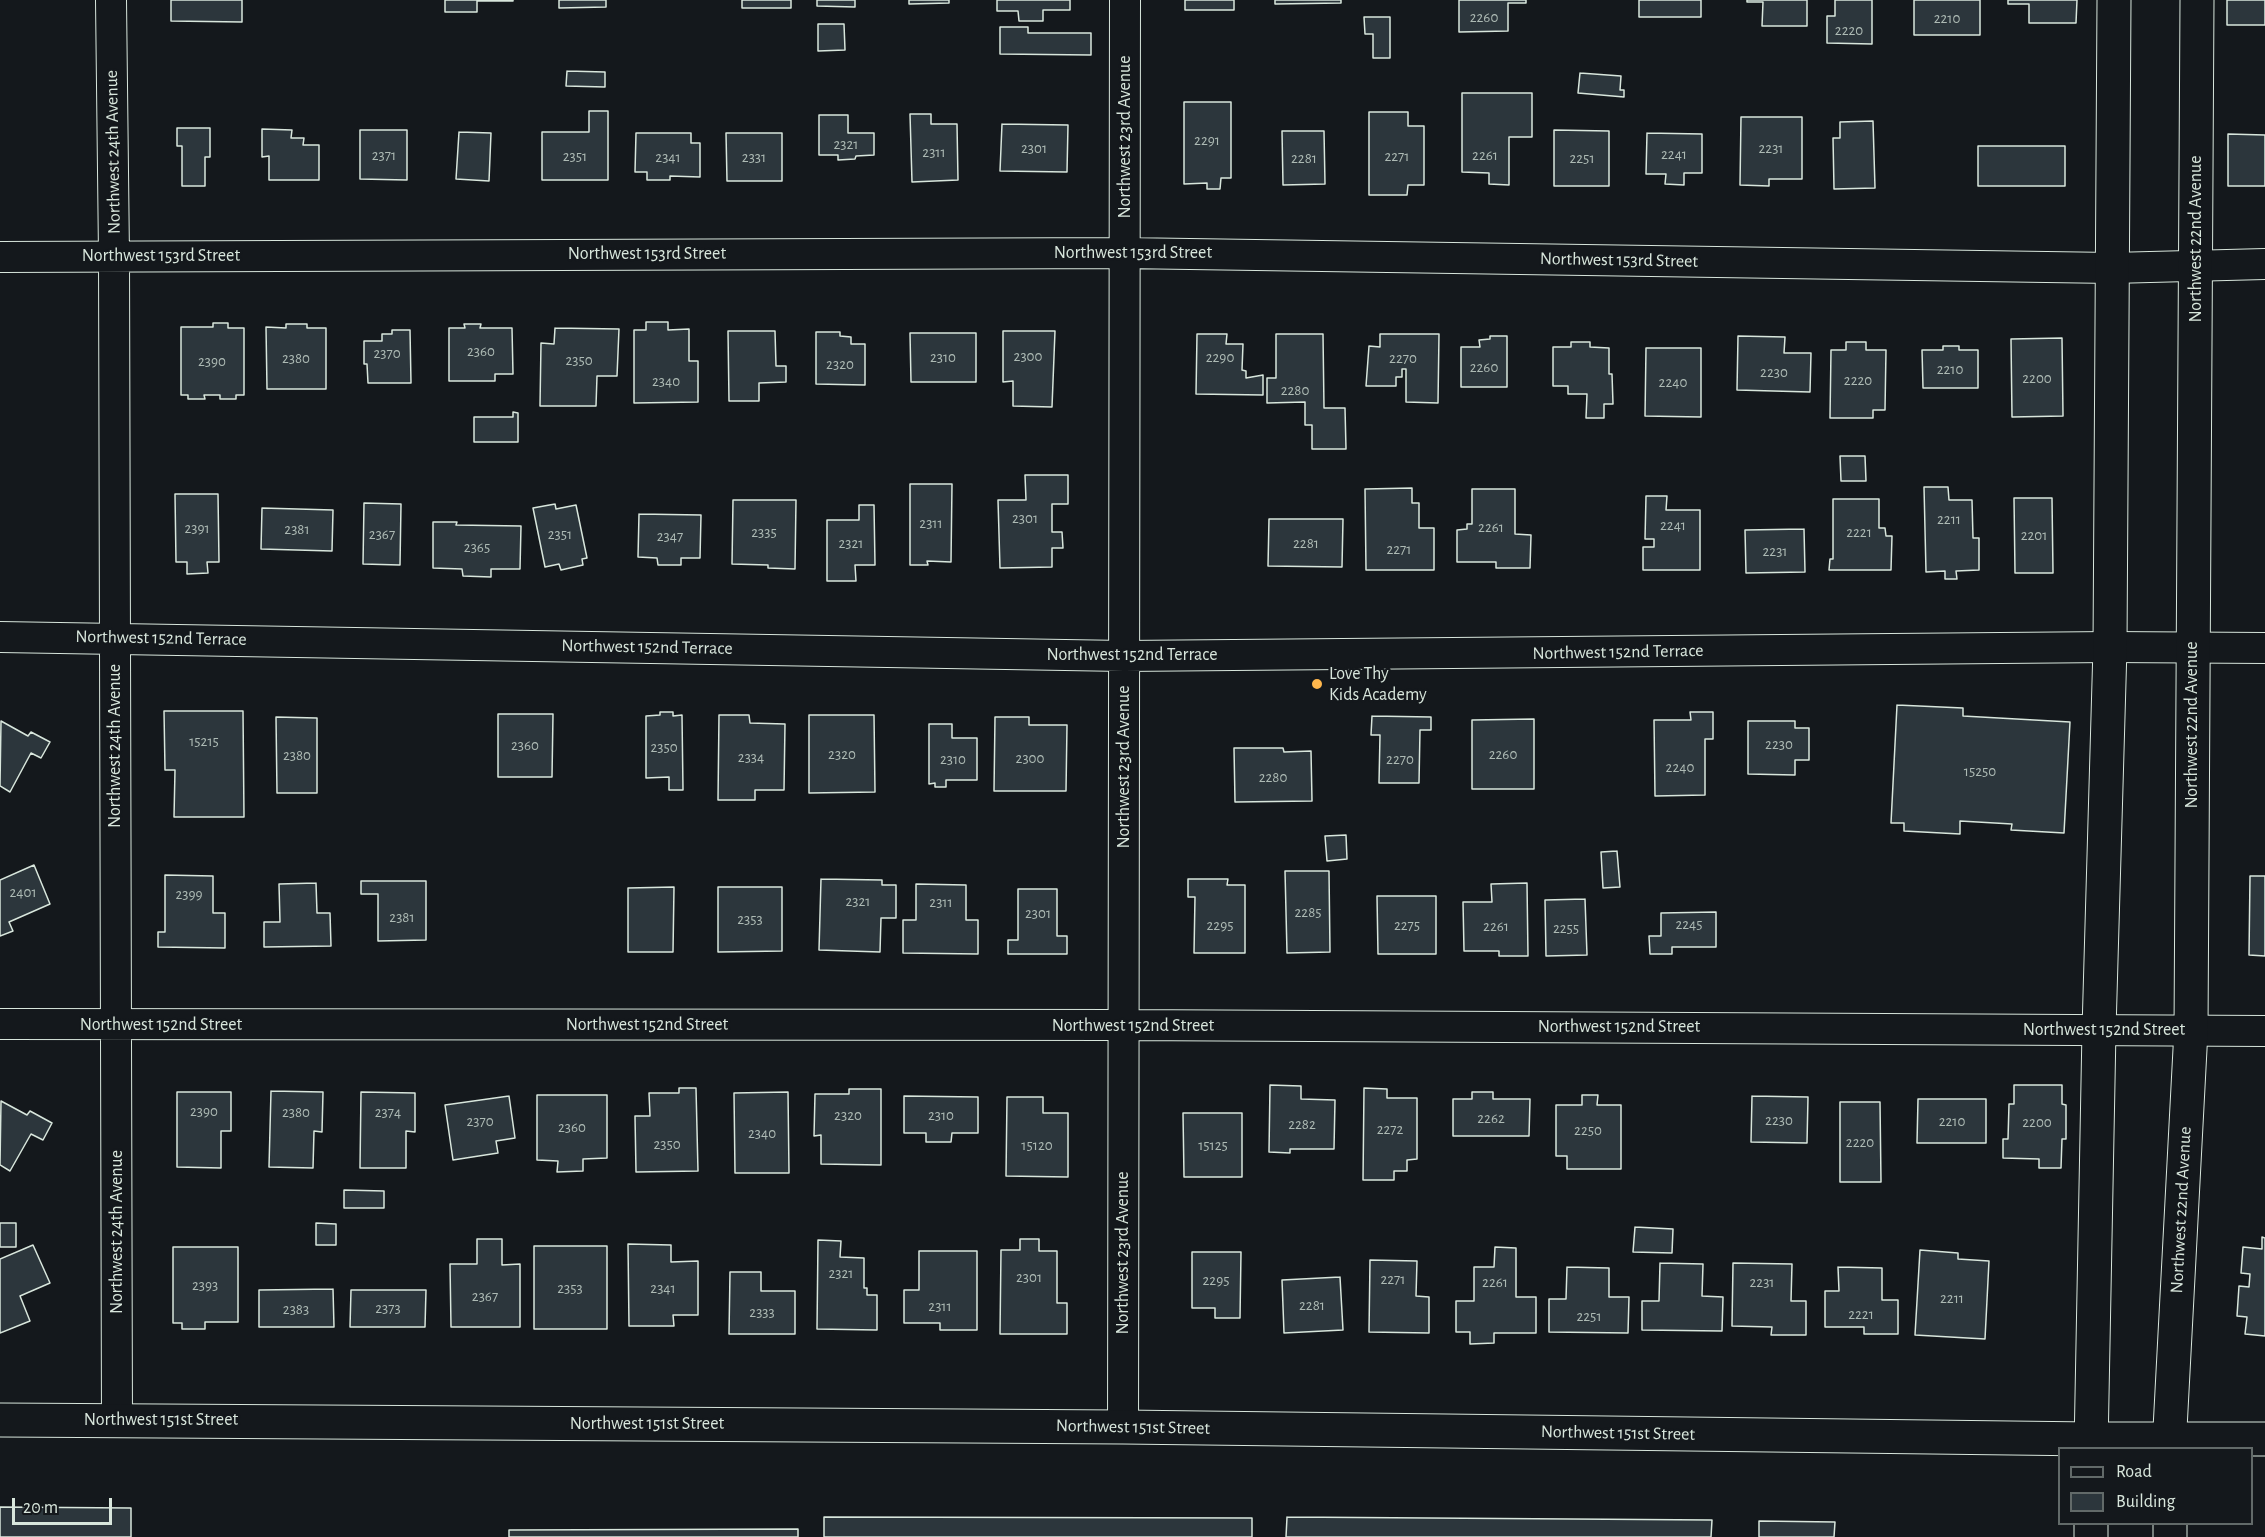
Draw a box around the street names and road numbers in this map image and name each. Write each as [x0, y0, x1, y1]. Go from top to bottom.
street label: Northwest 23rd Avenue [1114, 56, 1136, 218]
street label: Northwest 24th Avenue [101, 70, 125, 234]
street label: Northwest 22nd Avenue [2185, 155, 2207, 323]
street label: Northwest 153rd Street [1054, 242, 1212, 264]
street label: Northwest 153rd Street [568, 243, 726, 265]
street label: Northwest 153rd Street [82, 245, 240, 267]
street label: Northwest 153rd Street [1540, 248, 1698, 272]
street label: Northwest 152nd Terrace [75, 626, 247, 650]
street label: Northwest 152nd Terrace [561, 635, 733, 659]
street label: Northwest 152nd Terrace [1532, 640, 1704, 664]
street label: Northwest 22nd Avenue [2181, 641, 2203, 809]
street label: Northwest 152nd Terrace [1046, 644, 1218, 666]
street label: Northwest 24th Avenue [104, 664, 126, 828]
street label: Northwest 23rd Avenue [1113, 686, 1135, 848]
street label: Northwest 152nd Street [80, 1014, 242, 1036]
street label: Northwest 152nd Street [566, 1014, 728, 1036]
street label: Northwest 152nd Street [1052, 1015, 1214, 1037]
street label: Northwest 152nd Street [1538, 1016, 1700, 1038]
street label: Northwest 152nd Street [2023, 1019, 2185, 1041]
street label: Northwest 22nd Avenue [2166, 1126, 2196, 1294]
street label: Northwest 24th Avenue [106, 1150, 128, 1314]
street label: Northwest 23rd Avenue [1112, 1172, 1134, 1334]
street label: Northwest 151st Street [84, 1409, 238, 1431]
street label: Northwest 151st Street [570, 1413, 724, 1435]
street label: Northwest 151st Street [1056, 1415, 1210, 1439]
street label: Northwest 151st Street [1541, 1421, 1695, 1445]

